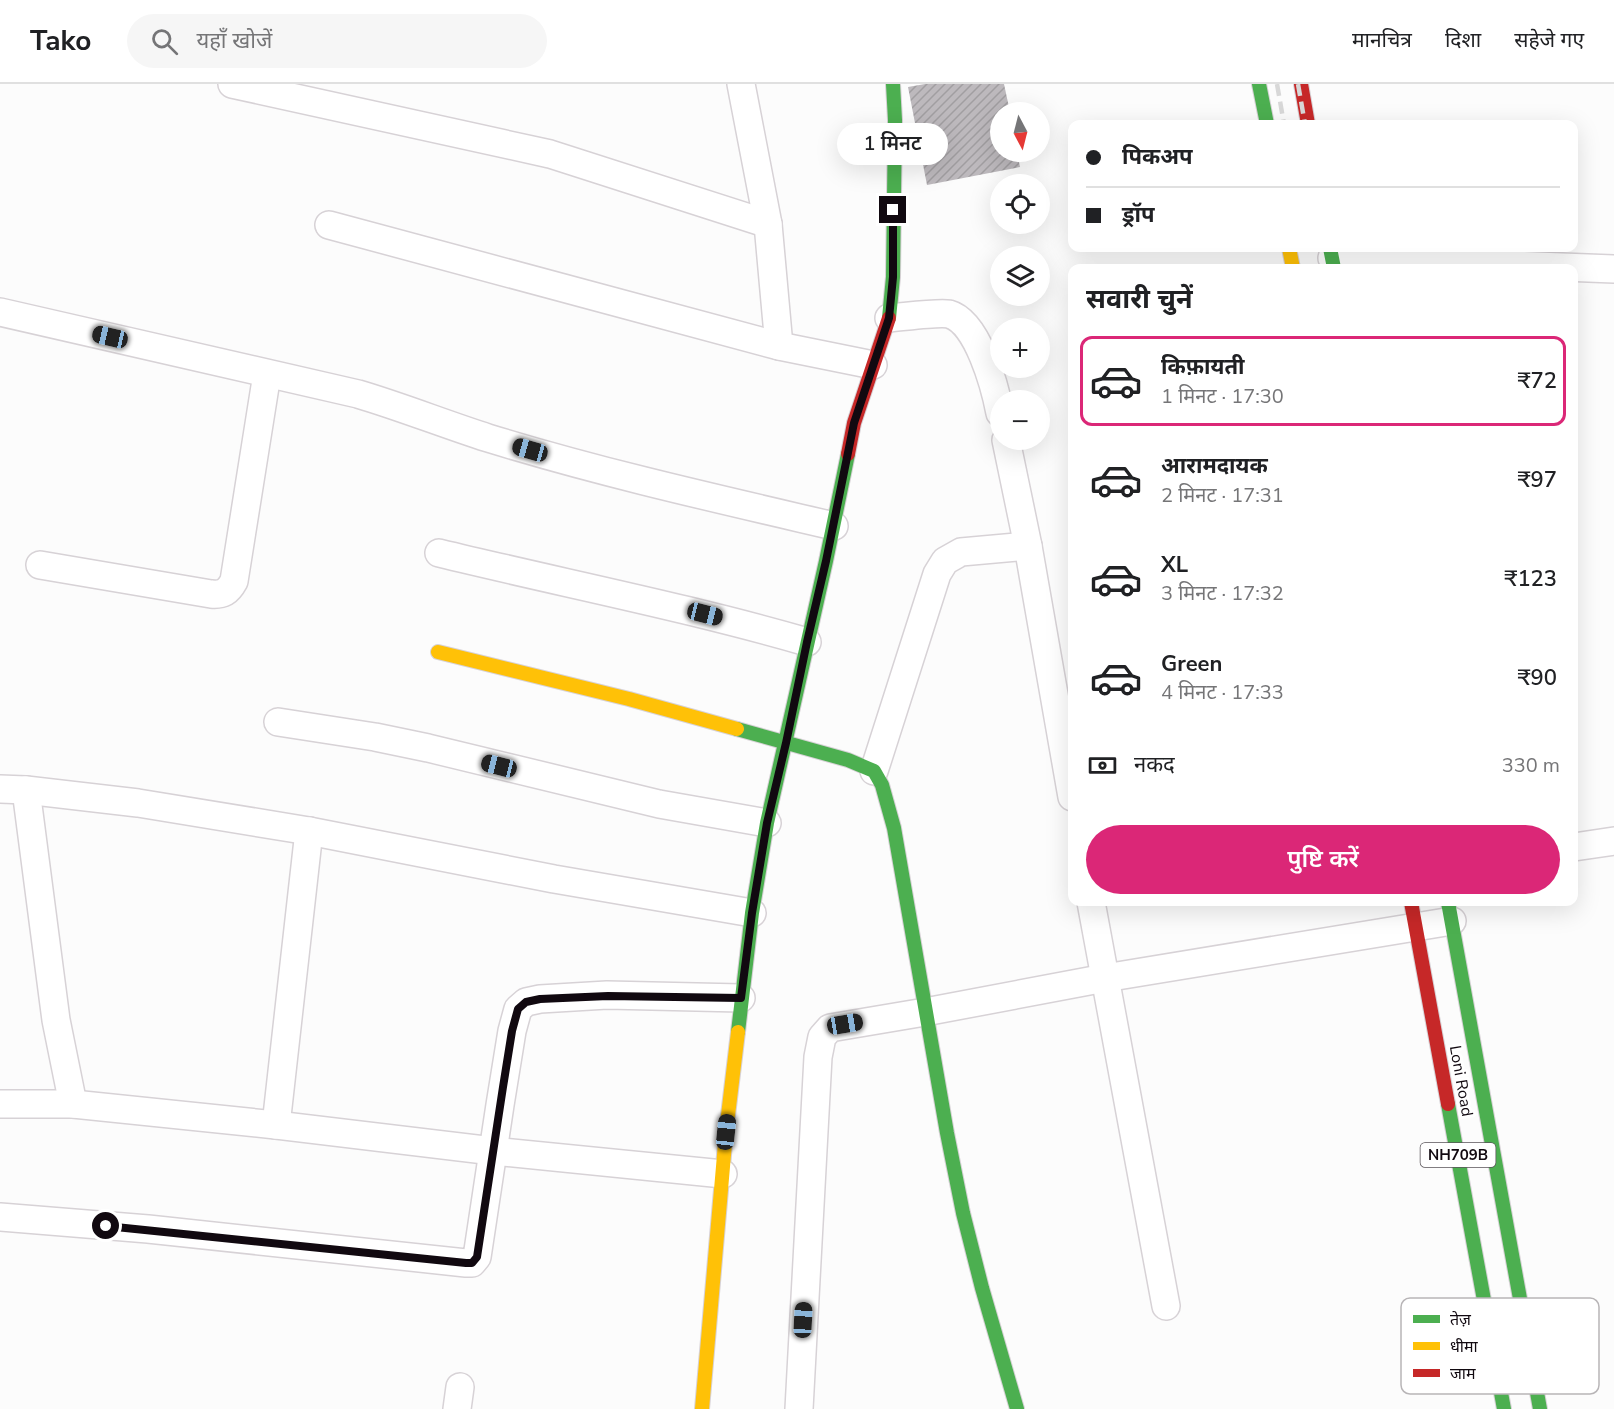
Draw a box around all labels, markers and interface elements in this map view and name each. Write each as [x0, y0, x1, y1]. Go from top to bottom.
search box [127, 14, 547, 68]
text: Tako [30, 22, 91, 60]
icon: search [148, 25, 181, 58]
text: यहाँ खोजें [196, 26, 272, 56]
text: मानचित्र [1352, 26, 1412, 54]
text: दिशा [1445, 26, 1481, 54]
text: सहेजे गए [1514, 26, 1584, 54]
north arrow [990, 102, 1050, 162]
map controls [990, 102, 1050, 450]
callout: 1 मिनट [838, 123, 948, 165]
text: 1 मिनट [864, 130, 921, 157]
text: पिकअप [1122, 142, 1193, 172]
button: locate [990, 174, 1050, 234]
route end [879, 196, 906, 223]
text: ड्रॉप [1122, 200, 1155, 230]
button: layers [990, 246, 1050, 306]
text: सवारी चुनें [1086, 281, 1193, 318]
button: + [990, 318, 1050, 378]
car [90, 324, 130, 350]
text: किफ़ायती [1161, 352, 1245, 382]
icon: car [1089, 354, 1143, 408]
text: ₹72 [1517, 366, 1557, 396]
text: 1 मिनट · 17:30 [1161, 383, 1284, 410]
button: − [990, 390, 1050, 450]
car [510, 436, 550, 464]
text: आरामदायक [1161, 451, 1268, 481]
icon: car [1089, 453, 1143, 507]
text: ₹97 [1517, 465, 1557, 495]
text: 2 मिनट · 17:31 [1161, 482, 1284, 509]
text: XL [1161, 550, 1188, 580]
icon: car [1089, 552, 1143, 606]
text: ₹123 [1504, 564, 1557, 594]
text: 3 मिनट · 17:32 [1161, 580, 1284, 607]
car [685, 601, 725, 627]
text: Green [1161, 649, 1222, 679]
icon: car [1089, 651, 1143, 705]
text: ₹90 [1517, 663, 1557, 693]
text: 4 मिनट · 17:33 [1161, 679, 1284, 706]
icon: cash [1086, 749, 1119, 782]
text: नकद [1134, 750, 1175, 780]
text: 330 m [1502, 752, 1560, 779]
car [479, 753, 519, 779]
button: पुष्टि करें [1086, 825, 1560, 894]
car [826, 1012, 864, 1036]
street label: Loni Road [1444, 1044, 1478, 1118]
car [715, 1113, 737, 1151]
road number: NH709B [1420, 1143, 1496, 1167]
route start [92, 1212, 119, 1239]
legend [1401, 1298, 1599, 1394]
car [793, 1302, 813, 1338]
text: तेज़ [1450, 1309, 1472, 1331]
text: धीमा [1450, 1336, 1479, 1358]
text: जाम [1450, 1363, 1476, 1385]

